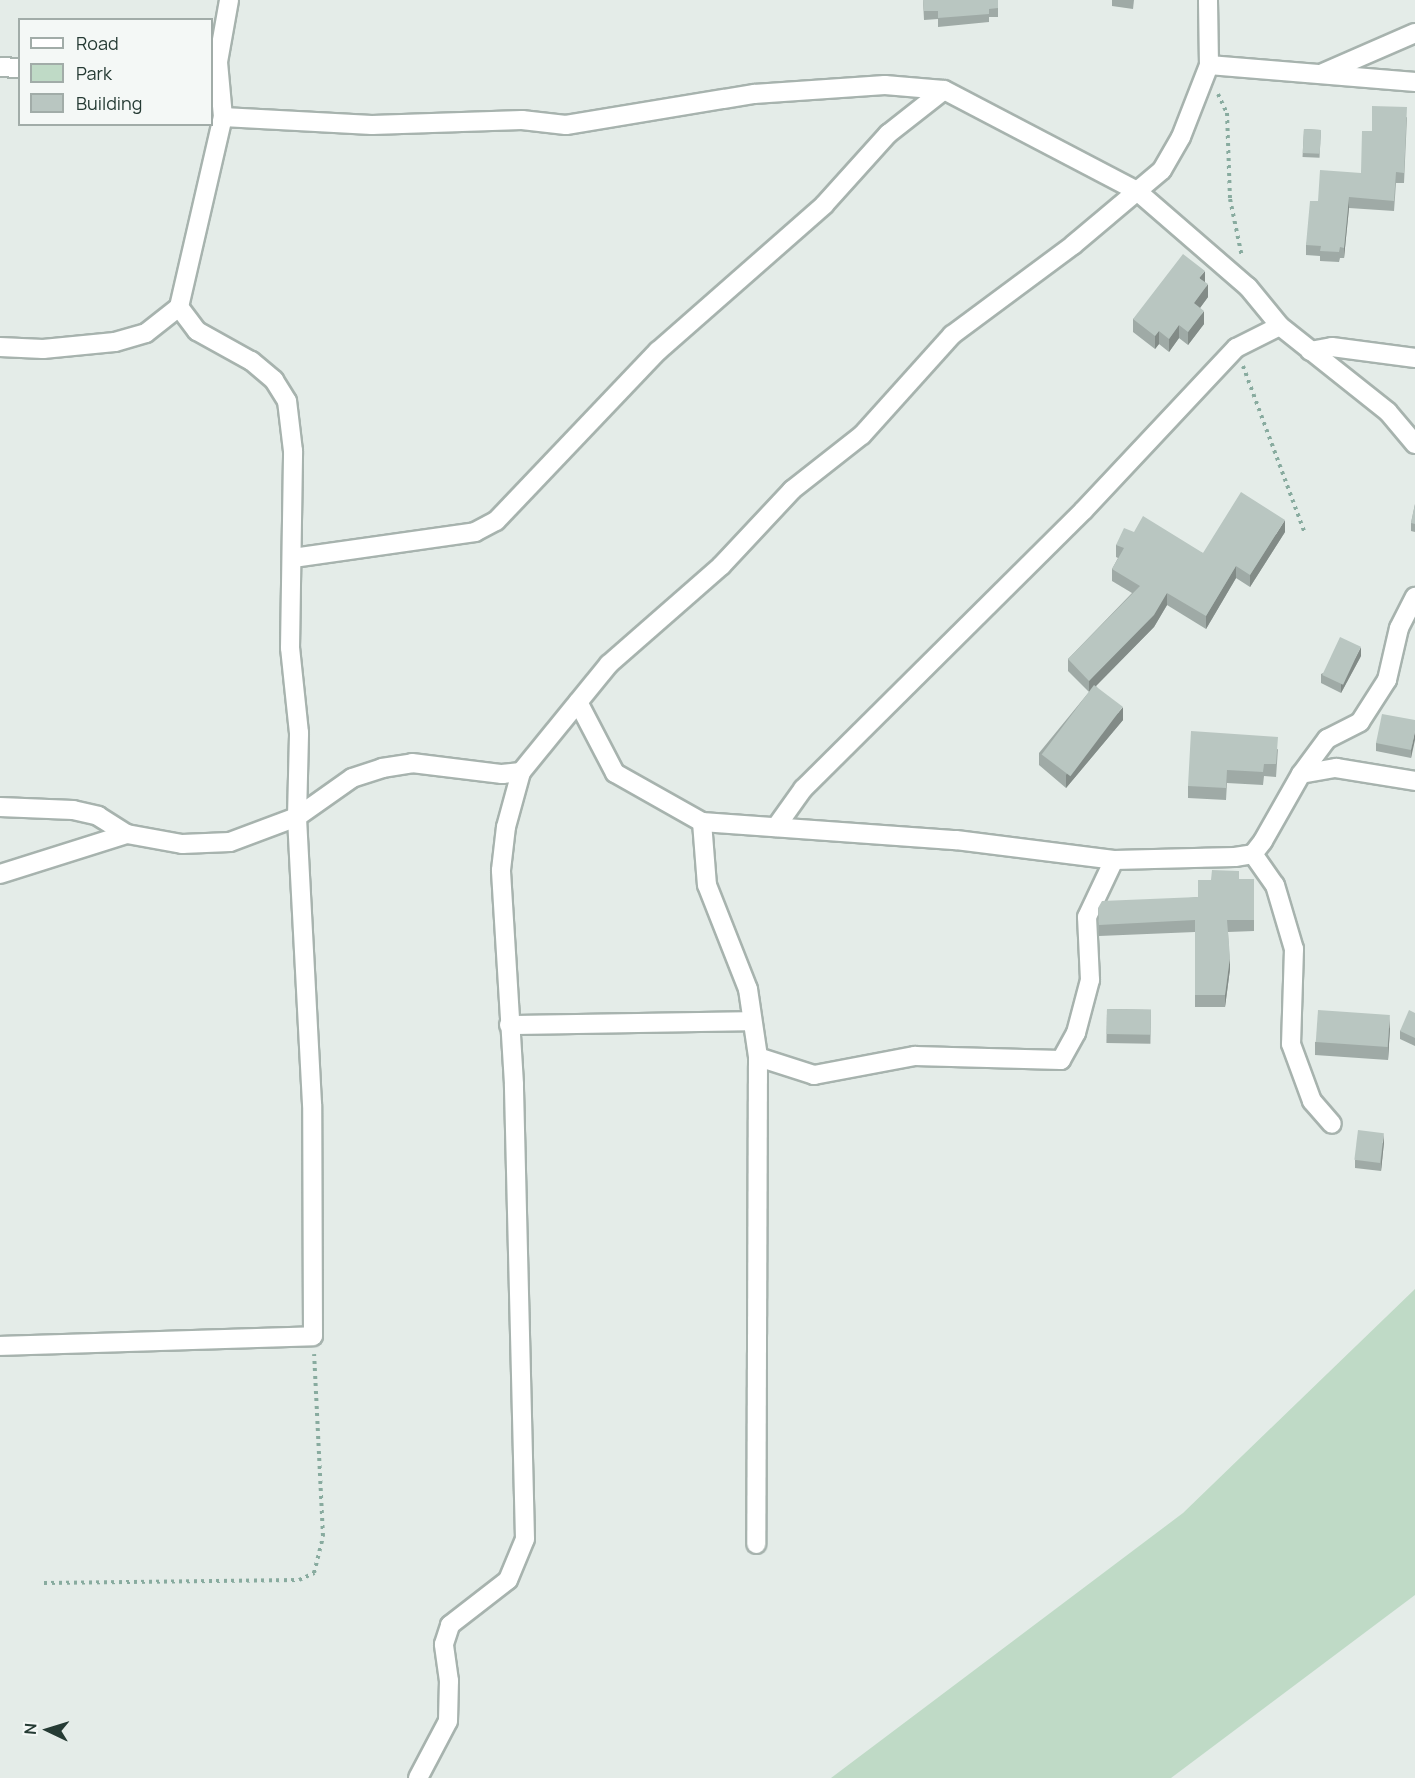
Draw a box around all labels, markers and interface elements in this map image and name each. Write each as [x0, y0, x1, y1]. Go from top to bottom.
legend [18, 18, 213, 126]
text: Road [76, 31, 119, 55]
text: Park [76, 61, 112, 85]
text: Building [76, 91, 142, 115]
north arrow [18, 1700, 78, 1760]
text: N [19, 1722, 41, 1735]

